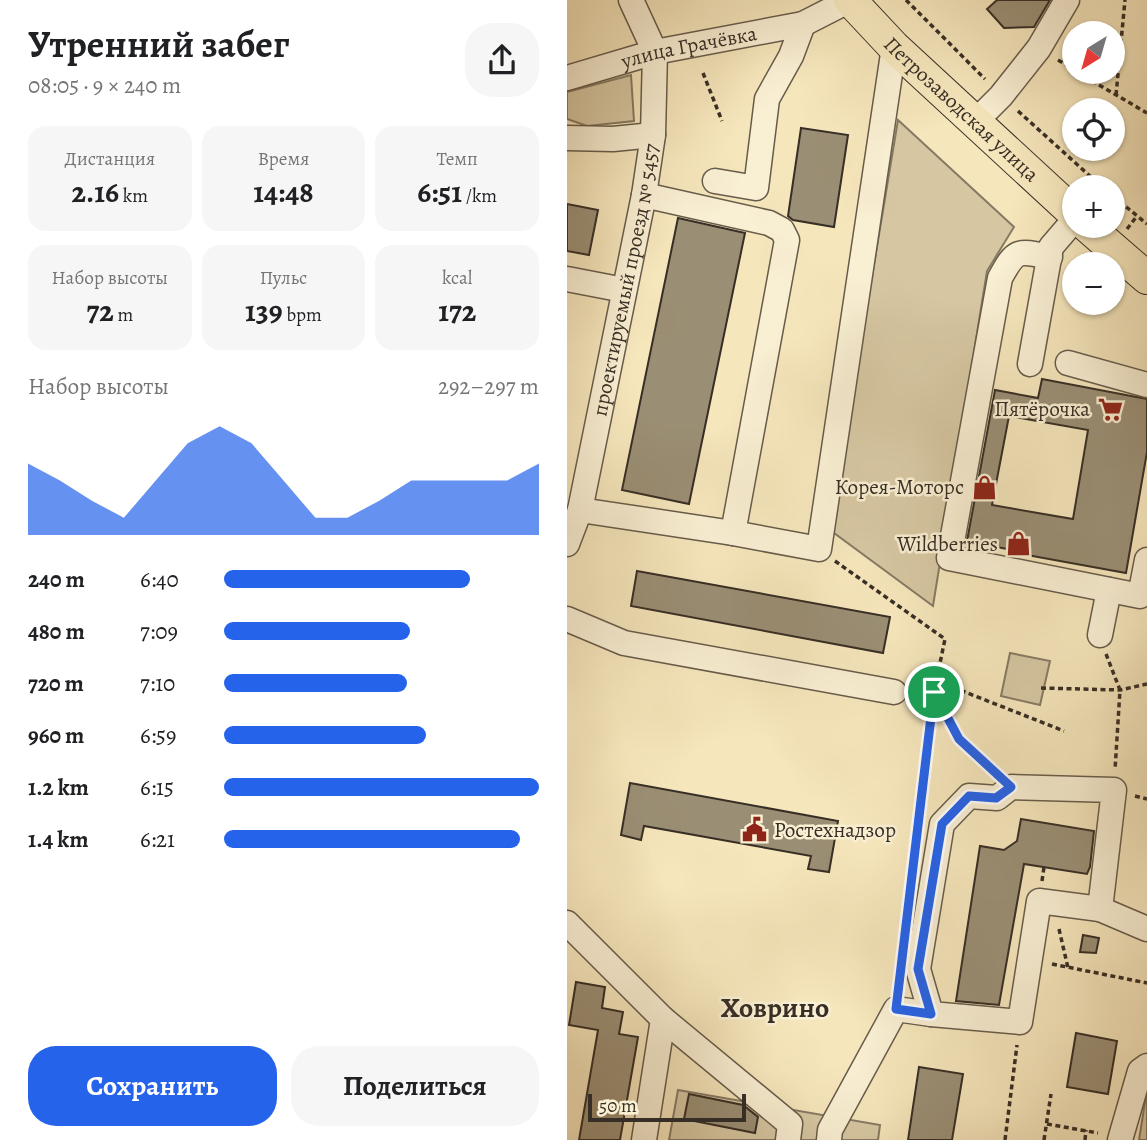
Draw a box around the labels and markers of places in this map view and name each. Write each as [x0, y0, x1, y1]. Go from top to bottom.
place label: Пятёрочка [994, 395, 1090, 423]
supermarket icon: Пятёрочка [1096, 395, 1124, 423]
place label: Корея-Моторс [835, 473, 964, 501]
shop icon: Корея-Моторс [970, 473, 998, 501]
place label: Wildberries [896, 530, 998, 558]
shop icon: Wildberries [1004, 530, 1032, 558]
pin [904, 662, 964, 722]
public building icon: Ростехнадзор [740, 816, 768, 844]
place label: Ростехнадзор [774, 816, 896, 844]

